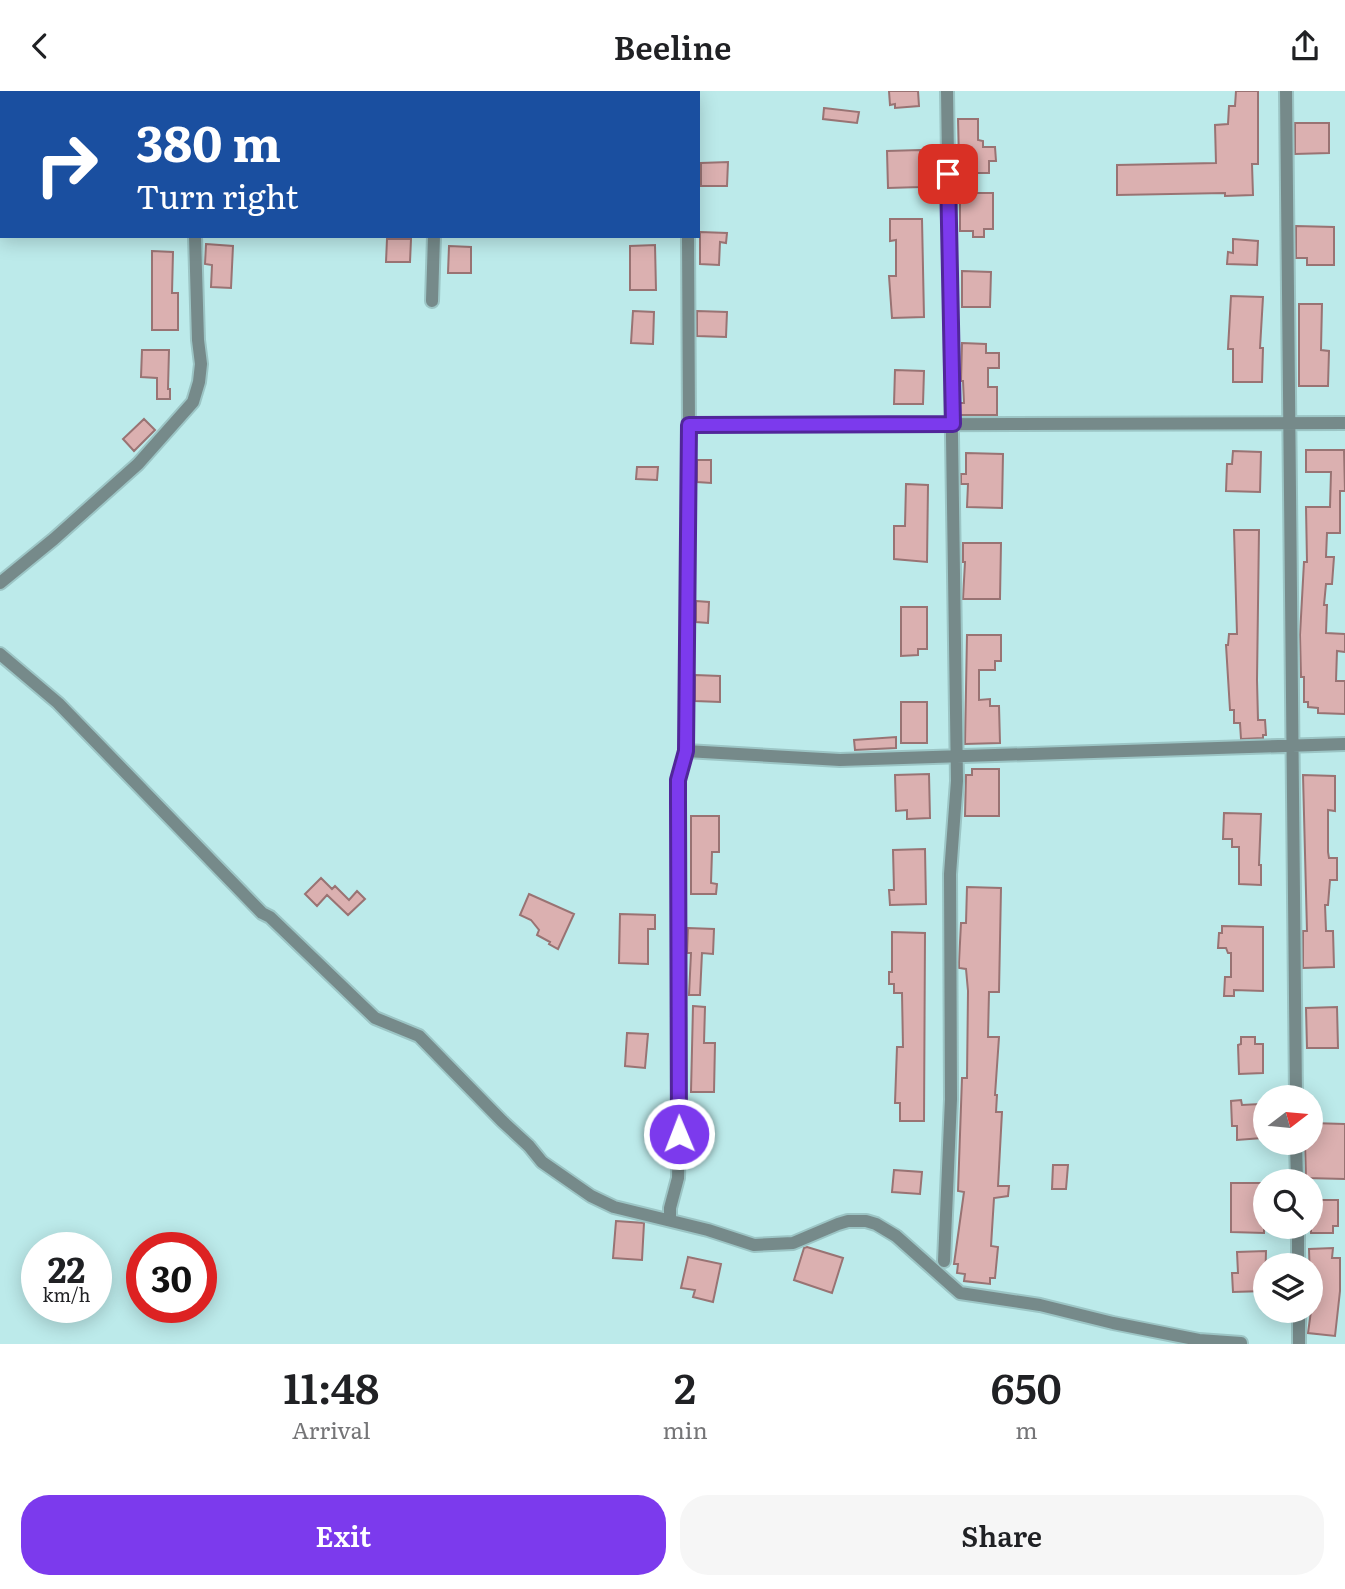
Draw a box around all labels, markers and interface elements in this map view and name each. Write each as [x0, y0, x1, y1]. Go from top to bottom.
text: Beeline [613, 22, 732, 70]
icon: back [21, 27, 59, 65]
icon: share [1286, 27, 1324, 65]
text: 380 m [136, 104, 281, 177]
icon: right [21, 119, 112, 210]
pin [918, 144, 978, 204]
icon: arrive [929, 155, 967, 193]
text: Turn right [136, 171, 298, 219]
north arrow [1253, 1085, 1323, 1155]
map controls [1253, 1085, 1323, 1323]
position arrow [642, 1097, 716, 1171]
button: search [1253, 1169, 1323, 1239]
speed limit sign: 30 [126, 1232, 217, 1323]
text: 22 [48, 1242, 85, 1294]
button: layers [1253, 1253, 1323, 1323]
text: km/h [43, 1281, 90, 1308]
text: 11:48 [283, 1355, 379, 1417]
text: 2 [674, 1355, 696, 1417]
text: 650 [991, 1355, 1062, 1417]
text: Arrival [292, 1412, 371, 1446]
text: min [662, 1412, 708, 1446]
text: m [1015, 1412, 1037, 1446]
button: Exit [21, 1495, 666, 1575]
button: Share [680, 1495, 1324, 1575]

